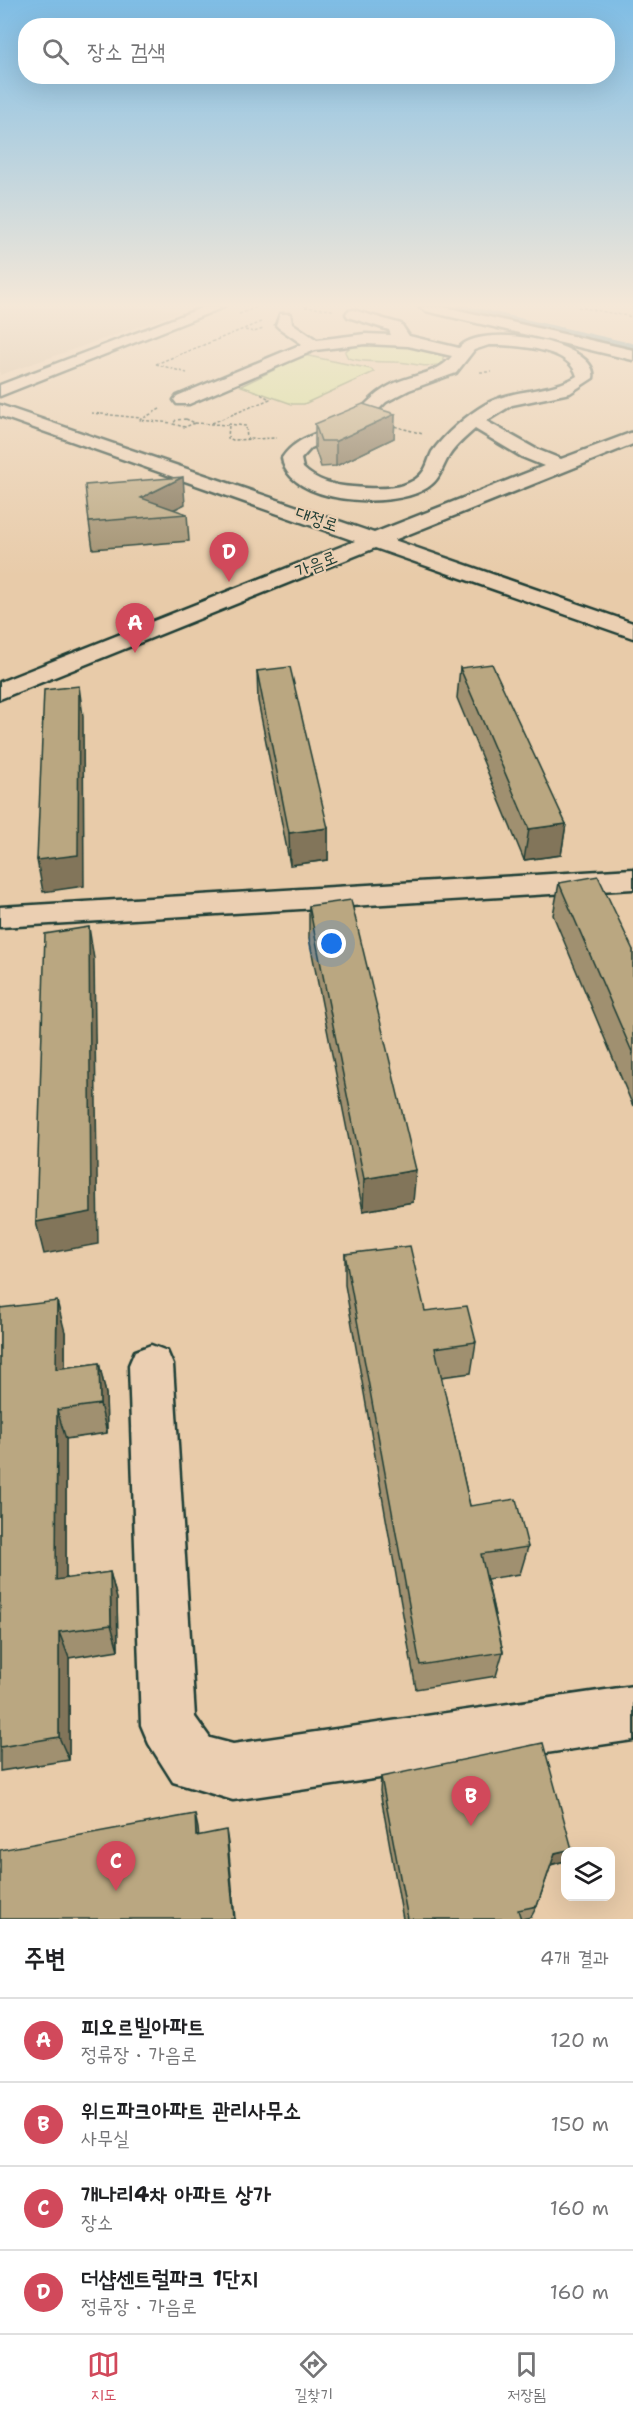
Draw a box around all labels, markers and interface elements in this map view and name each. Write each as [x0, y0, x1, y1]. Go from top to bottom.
search box [18, 18, 615, 84]
icon: search [39, 35, 72, 68]
text: 장소 검색 [87, 37, 165, 66]
street label: 대정로 [293, 501, 341, 537]
pin: D [210, 532, 248, 582]
street label: 가음로 [291, 545, 341, 583]
pin: A [116, 604, 154, 653]
your location [317, 929, 346, 958]
pin: B [452, 1776, 490, 1826]
pin: C [96, 1842, 136, 1891]
map controls [561, 1847, 615, 1901]
button: layers [561, 1847, 615, 1901]
text: 주변 [24, 1940, 66, 1975]
text: 4개 결과 [540, 1945, 609, 1971]
text: 피오르빌아파트 [81, 2012, 205, 2041]
text: A [36, 2027, 51, 2053]
text: 120 m [550, 2027, 609, 2053]
text: 정류장 · 가음로 [81, 2041, 197, 2067]
text: 위드파크아파트 관리사무소 [81, 2096, 301, 2125]
text: B [37, 2111, 50, 2137]
text: 150 m [551, 2111, 609, 2137]
text: 사무실 [81, 2125, 129, 2151]
text: 개나리4차 아파트 상가 [81, 2180, 271, 2209]
text: C [37, 2195, 50, 2221]
text: 160 m [550, 2195, 609, 2221]
text: 장소 [81, 2209, 113, 2235]
text: 더샵센트럴파크 1단지 [81, 2264, 258, 2293]
text: D [36, 2279, 51, 2305]
text: 160 m [550, 2279, 609, 2305]
text: 정류장 · 가음로 [81, 2293, 197, 2319]
tab: 지도 [87, 2348, 120, 2405]
tab: 길찾기 [294, 2348, 333, 2405]
tab: 저장됨 [507, 2348, 546, 2405]

